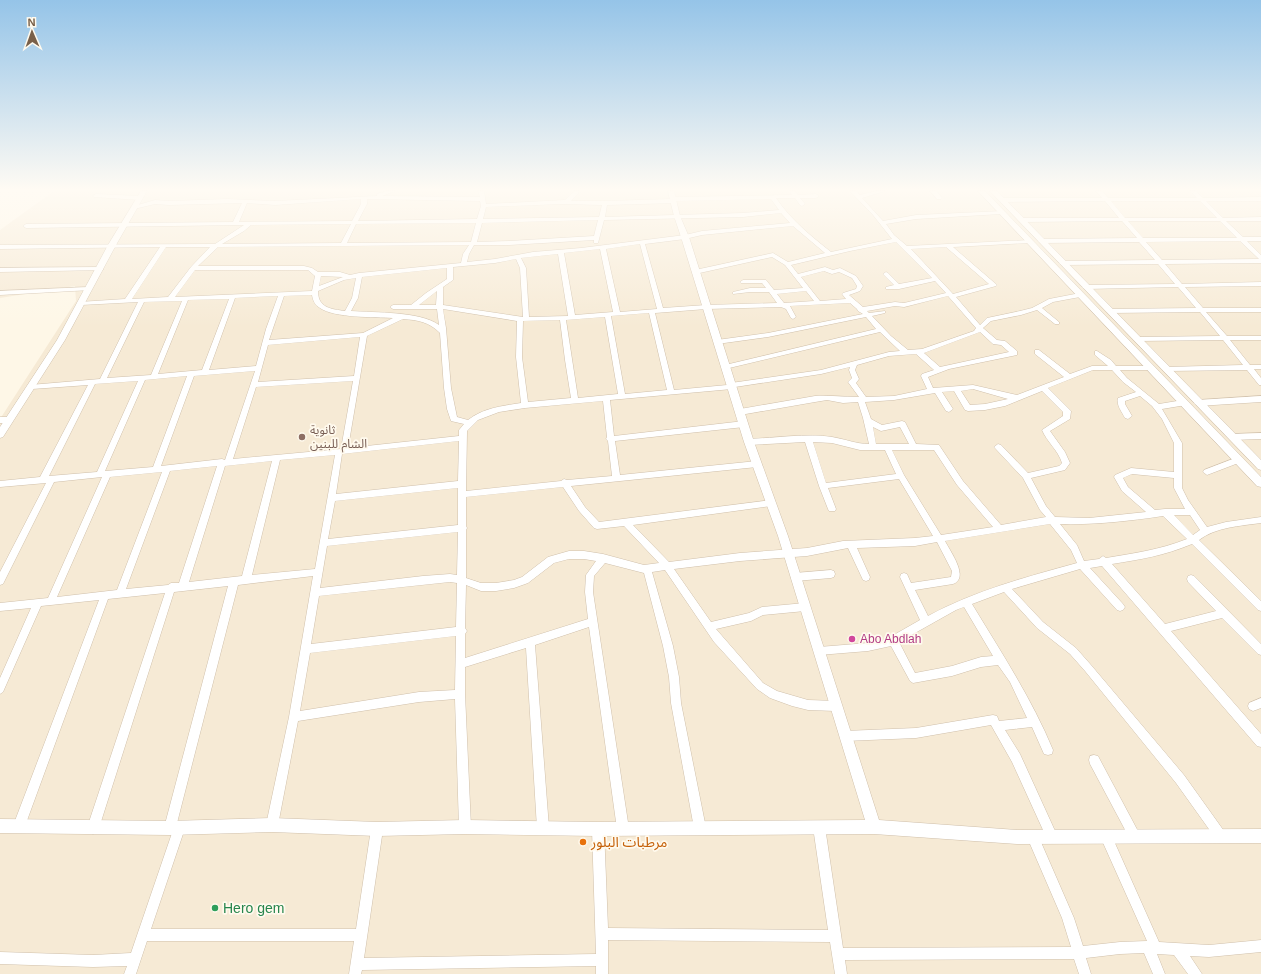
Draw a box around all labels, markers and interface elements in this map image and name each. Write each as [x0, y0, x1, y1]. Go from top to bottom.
north arrow [12, 12, 52, 52]
text: N [27, 16, 36, 28]
place label: ثانوية الشام للبنين [310, 423, 367, 453]
marker: ثانوية الشام للبنين [297, 432, 307, 442]
place label: Abo Abdlah [860, 632, 921, 646]
marker: Abo Abdlah [847, 634, 857, 644]
place label: مرطبات البلور [590, 834, 667, 851]
marker: مرطبات البلور [578, 837, 588, 847]
place label: Hero gem [223, 900, 284, 916]
marker: Hero gem [210, 903, 220, 913]

